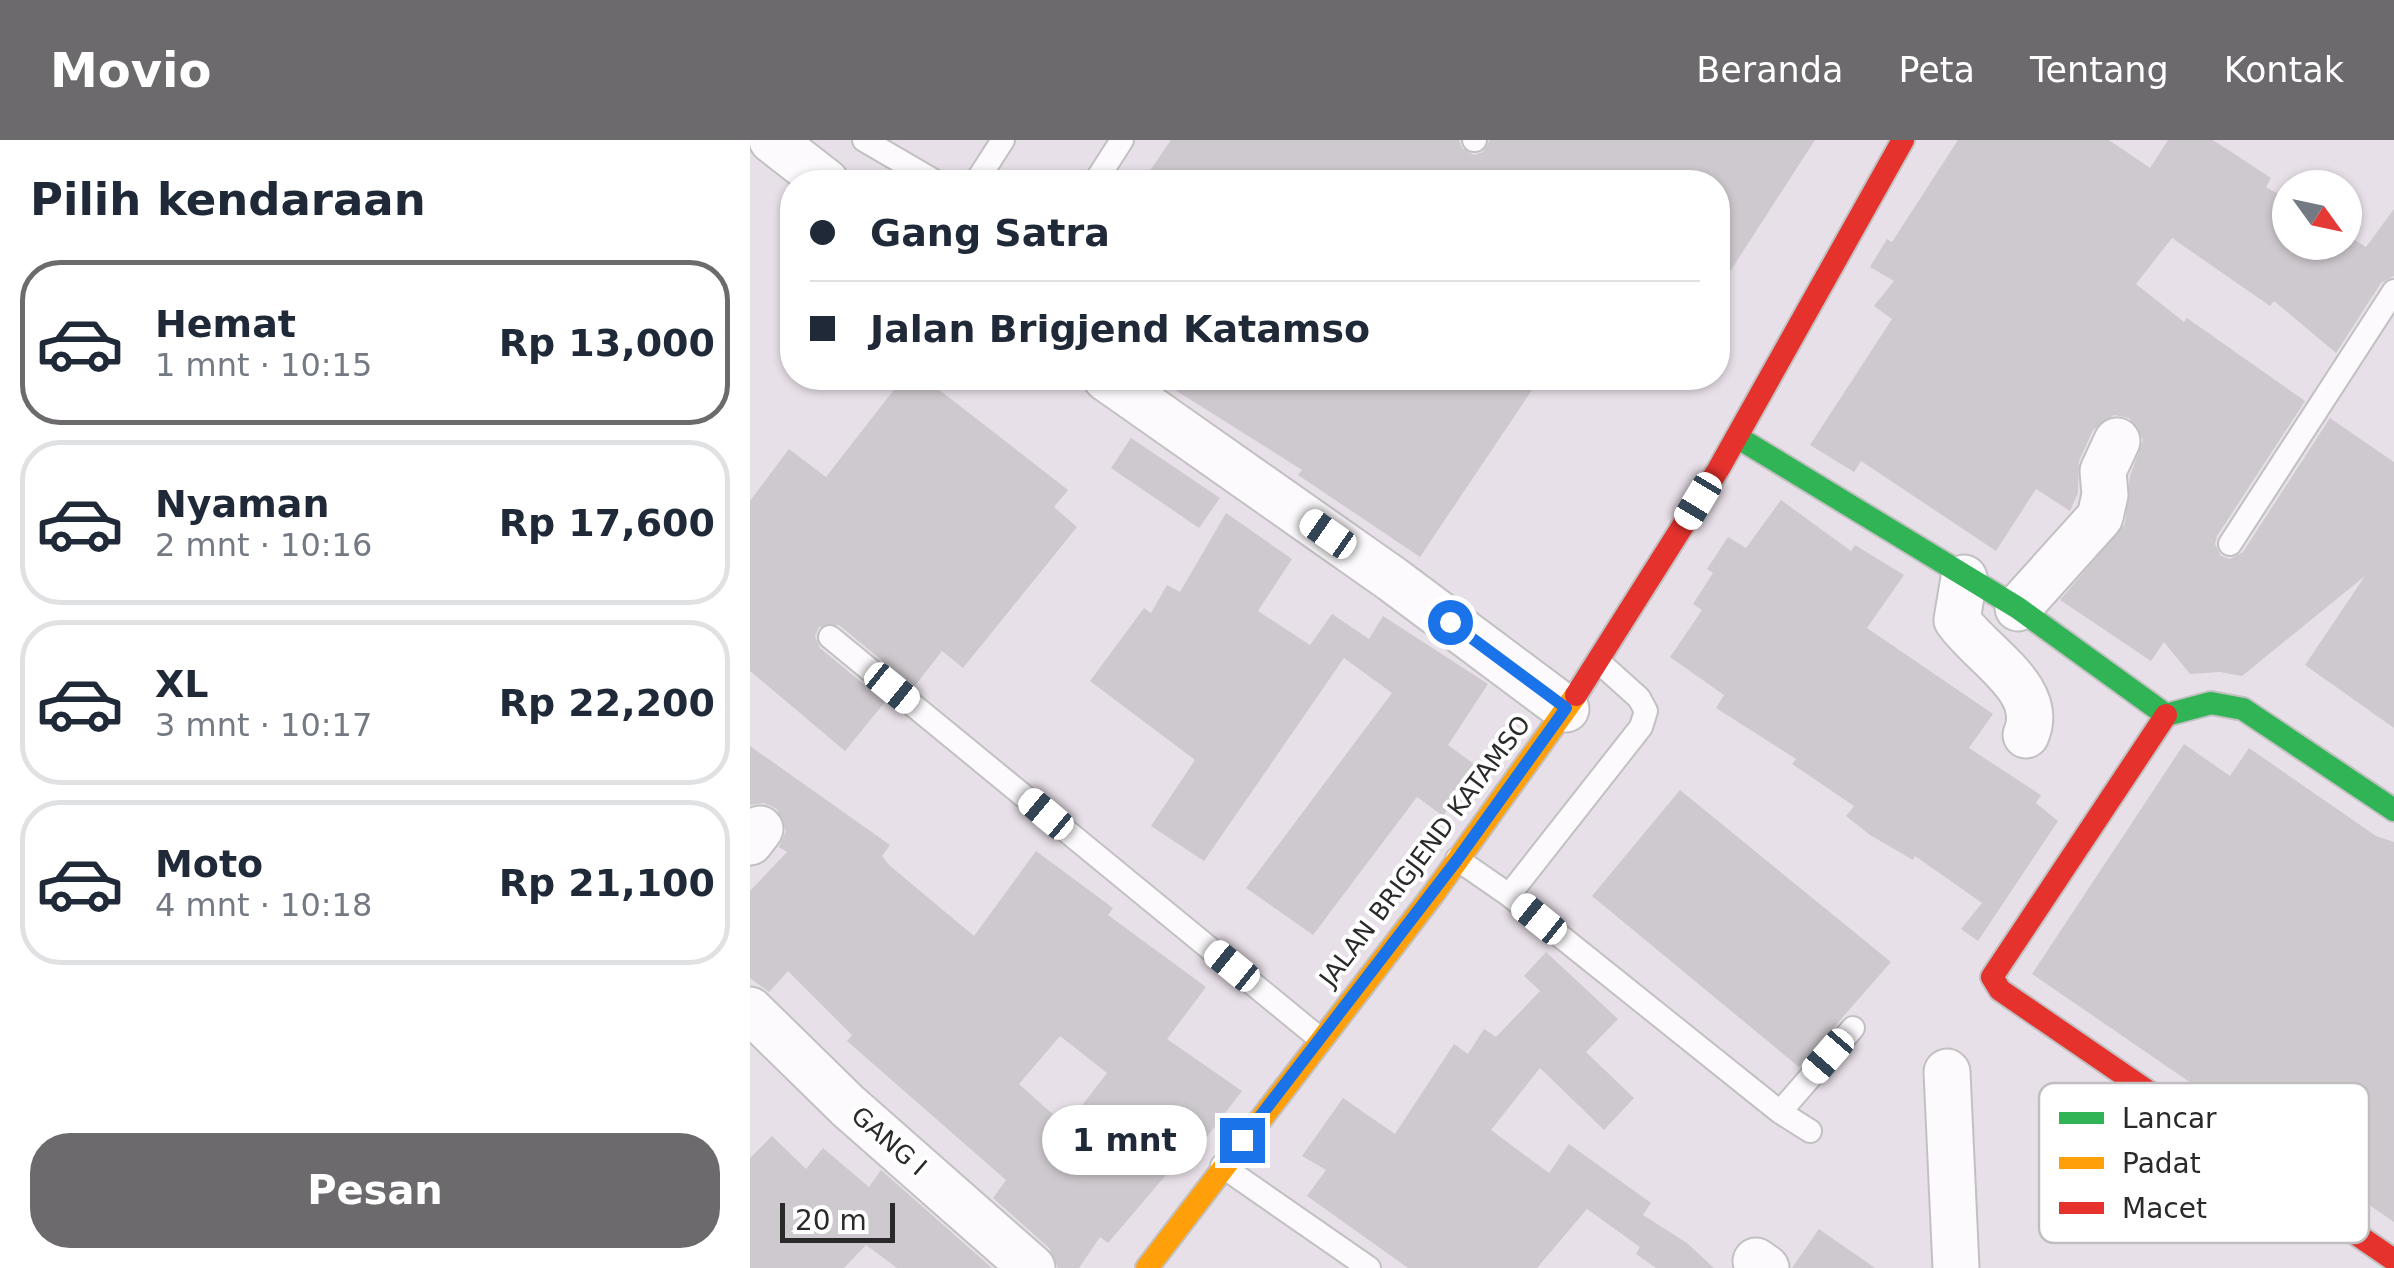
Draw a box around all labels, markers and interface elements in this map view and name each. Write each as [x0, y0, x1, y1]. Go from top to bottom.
text: Movio [50, 42, 211, 98]
text: Beranda [1696, 50, 1843, 90]
text: Peta [1898, 50, 1975, 90]
text: Tentang [2030, 50, 2169, 90]
text: Kontak [2224, 50, 2344, 90]
north arrow [2272, 170, 2362, 260]
map controls [2272, 170, 2362, 260]
text: Pilih kendaraan [30, 173, 426, 226]
text: Gang Satra [870, 211, 1110, 255]
icon: car [35, 298, 125, 388]
text: Hemat [155, 302, 296, 346]
text: Jalan Brigjend Katamso [870, 307, 1370, 351]
text: Rp 13,000 [499, 321, 715, 365]
text: 1 mnt · 10:15 [155, 346, 372, 384]
car [1670, 468, 1726, 534]
icon: car [35, 478, 125, 568]
text: Nyaman [155, 482, 330, 526]
text: Rp 17,600 [499, 501, 715, 545]
car [1295, 505, 1361, 563]
text: 2 mnt · 10:16 [155, 526, 372, 564]
route start [1428, 600, 1473, 645]
car [859, 657, 925, 719]
icon: car [35, 658, 125, 748]
text: XL [155, 662, 209, 706]
text: Rp 22,200 [499, 681, 715, 725]
text: 3 mnt · 10:17 [155, 706, 372, 744]
street label: JALAN BRIGJEND KATAMSO [1313, 710, 1536, 994]
car [1013, 783, 1079, 845]
icon: car [35, 838, 125, 928]
text: Moto [155, 842, 263, 886]
text: Rp 21,100 [499, 861, 715, 905]
text: 4 mnt · 10:18 [155, 886, 372, 924]
car [1506, 888, 1572, 950]
car [1199, 935, 1265, 997]
car [1797, 1024, 1859, 1088]
legend [2039, 1083, 2369, 1243]
street label: GANG I [846, 1101, 932, 1181]
text: Lancar [2122, 1102, 2217, 1135]
callout: 1 mnt [1042, 1105, 1207, 1175]
route end [1220, 1118, 1265, 1163]
text: 1 mnt [1072, 1121, 1177, 1159]
button: Pesan [30, 1133, 720, 1248]
text: Padat [2122, 1147, 2201, 1180]
text: Macet [2122, 1192, 2207, 1225]
scale bar [780, 1198, 895, 1242]
text: 20 m [795, 1204, 867, 1237]

